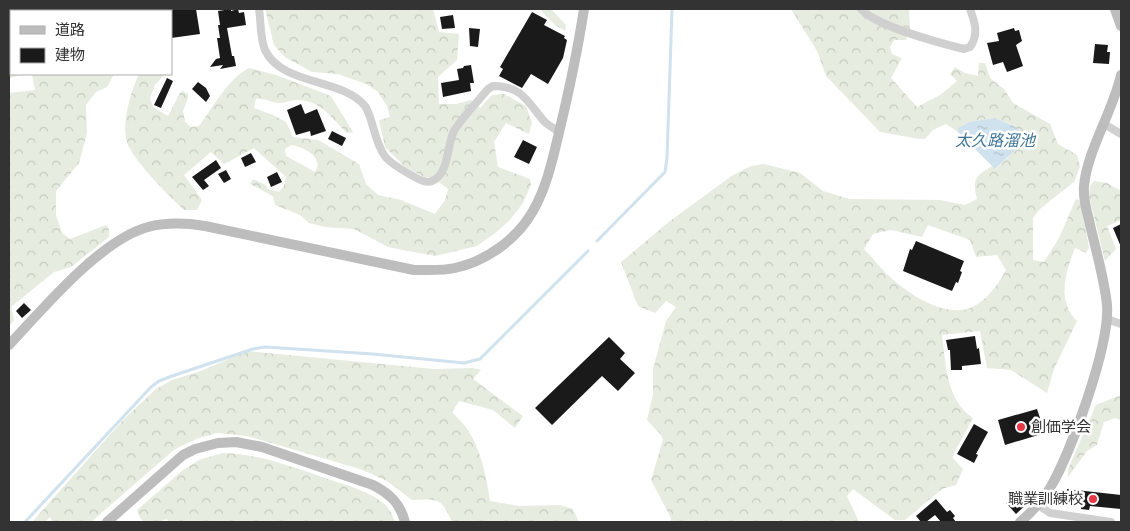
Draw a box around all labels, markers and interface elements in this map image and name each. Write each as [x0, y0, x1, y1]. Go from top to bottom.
legend [10, 10, 172, 75]
text: 道路 [55, 21, 85, 39]
text: 建物 [55, 46, 85, 64]
water label: 太久路溜池 [955, 131, 1037, 151]
place label: 創価学会 [1031, 418, 1091, 436]
marker: 創価学会 [1015, 421, 1027, 433]
place label: 職業訓練校 [1008, 490, 1083, 508]
marker: 職業訓練校 [1087, 493, 1099, 505]

